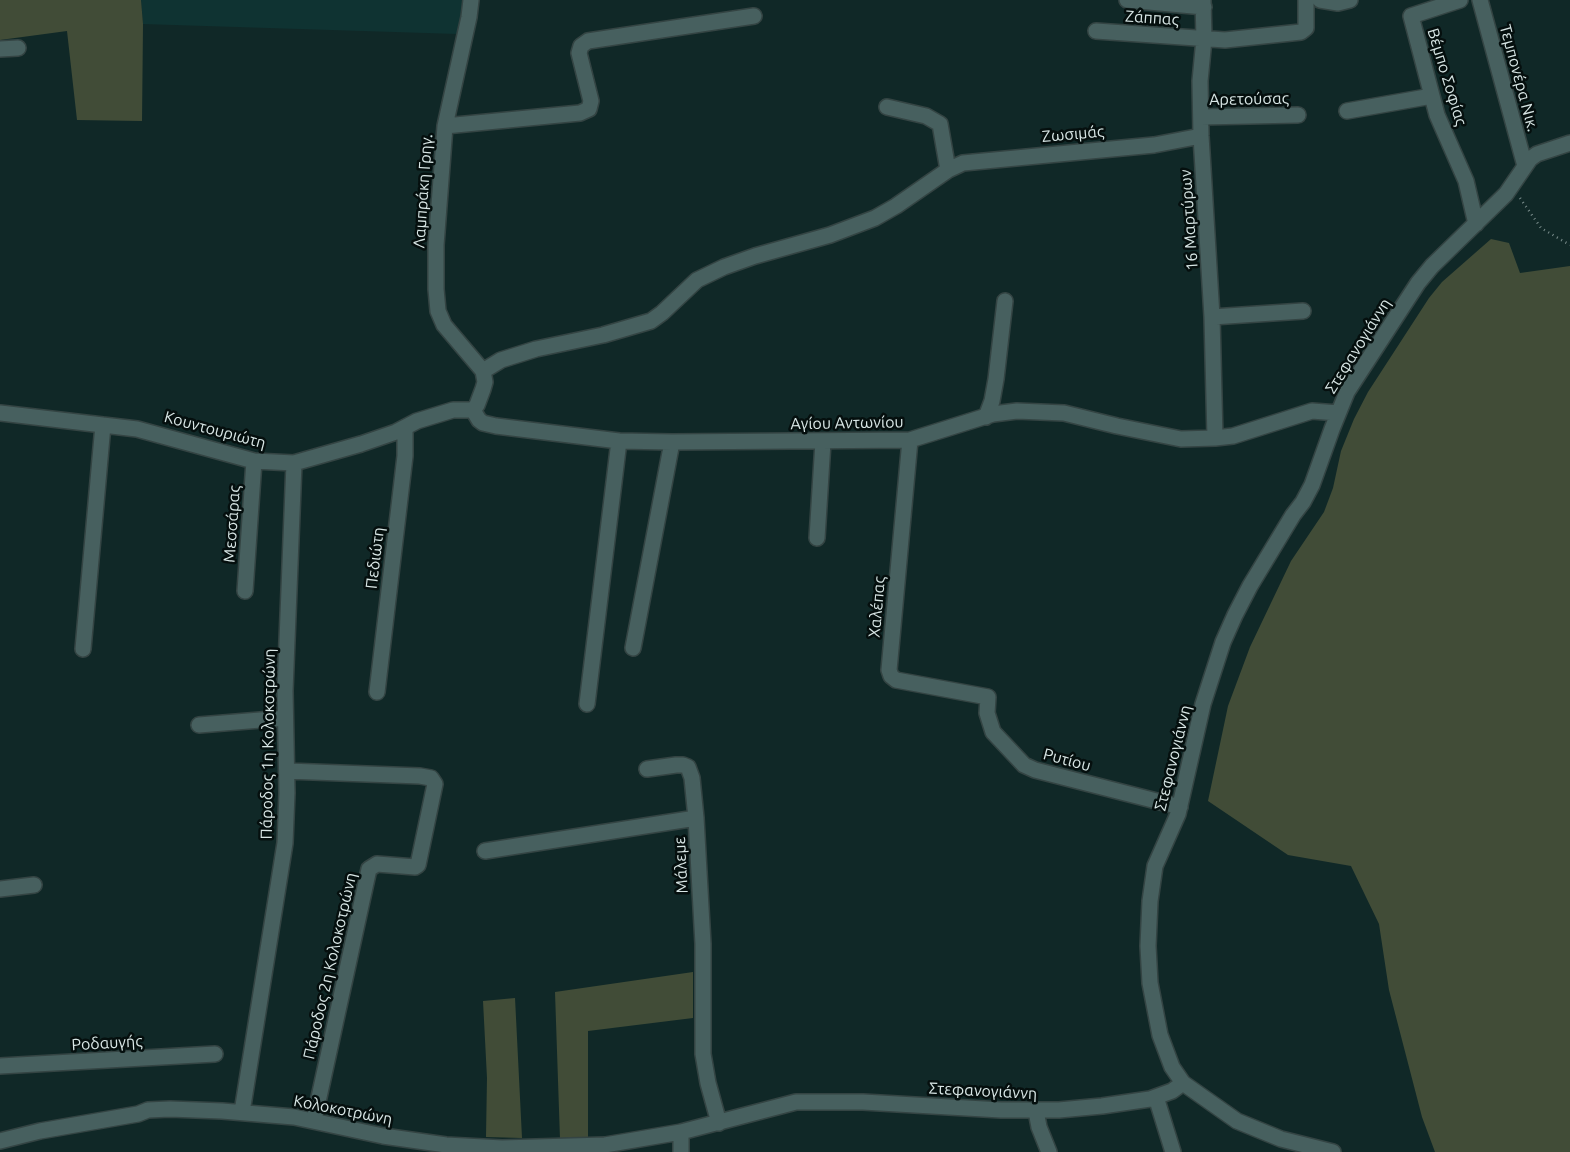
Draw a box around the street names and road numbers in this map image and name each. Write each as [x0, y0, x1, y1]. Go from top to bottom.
street label: Ζάππας [1125, 7, 1179, 29]
street label: Τεμπονέρα Νικ. [1495, 22, 1543, 134]
street label: Βέμπο Σοφίας [1423, 26, 1471, 128]
street label: Αρετούσας [1209, 89, 1289, 109]
street label: Ζωσιμάς [1041, 122, 1105, 146]
street label: Λαμπράκη Γρηγ. [409, 133, 437, 249]
street label: 16 Μαρτύρων [1176, 169, 1202, 271]
street label: Στεφανογιάννη [1321, 295, 1395, 397]
street label: Κουντουριώτη [162, 407, 268, 453]
street label: Αγίου Αντωνίου [790, 412, 904, 434]
street label: Μεσσάρας [220, 485, 244, 563]
street label: Πεδιώτη [362, 526, 388, 590]
street label: Χαλέπας [865, 576, 889, 638]
street label: Πάροδος 1η Κολοκοτρώνη [257, 648, 279, 840]
street label: Στεφανογιάννη [1151, 703, 1195, 813]
street label: Ρυτίου [1041, 744, 1093, 776]
street label: Μάλεμε [670, 836, 692, 894]
street label: Πάροδος 2η Κολοκοτρώνη [299, 871, 361, 1061]
street label: Ροδαυγής [71, 1032, 143, 1054]
street label: Στεφανογιάννη [928, 1079, 1038, 1103]
street label: Κολοκοτρώνη [292, 1091, 394, 1129]

